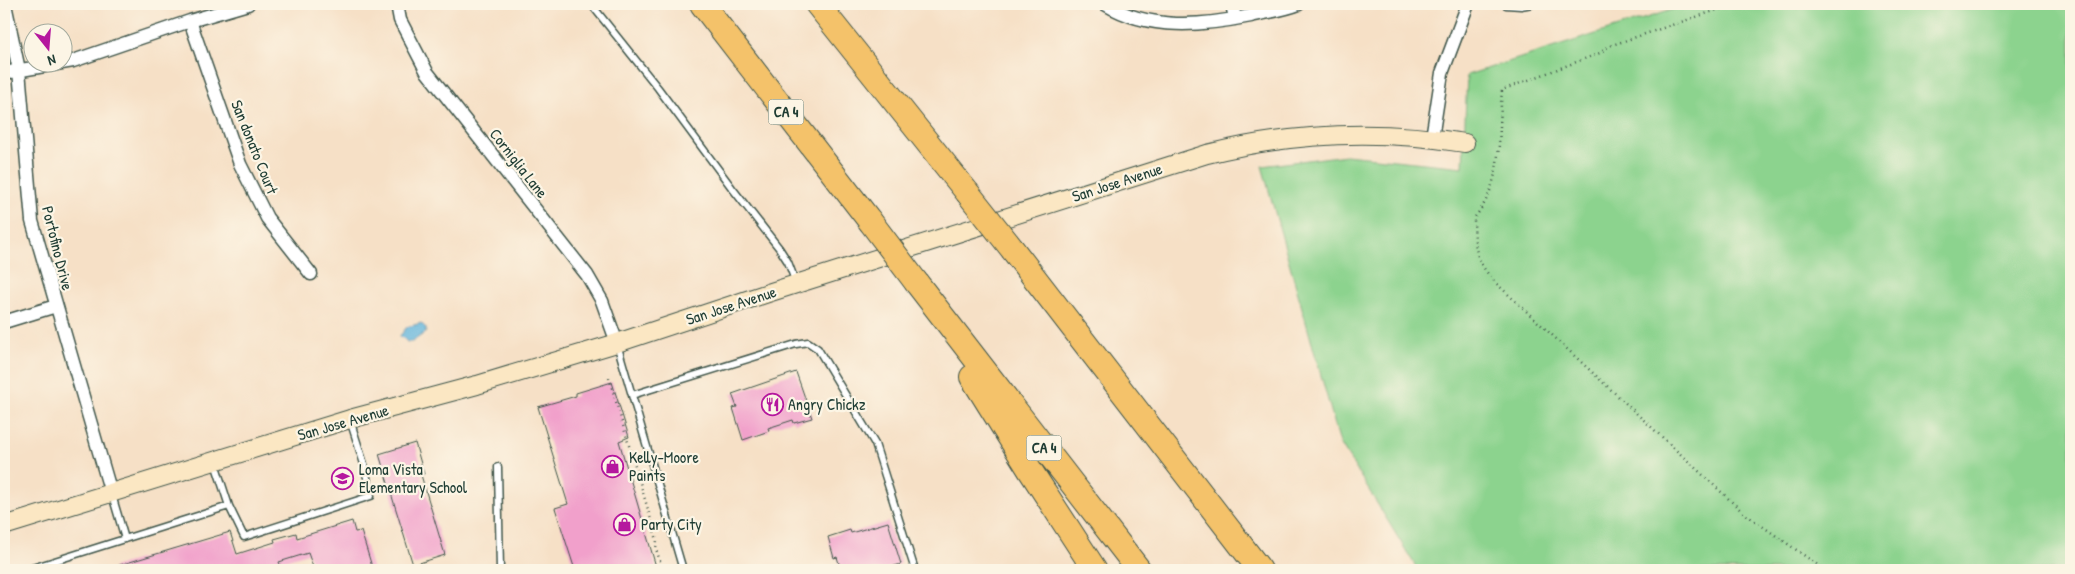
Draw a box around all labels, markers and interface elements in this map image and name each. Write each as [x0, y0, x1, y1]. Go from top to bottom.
north arrow [22, 22, 72, 72]
text: N [45, 51, 58, 71]
street label: San donato Court [226, 97, 284, 198]
road number: CA 4 [768, 100, 804, 124]
street label: Corniglia Lane [485, 124, 554, 203]
street label: San Jose Avenue [1069, 157, 1166, 207]
street label: Portofino Drive [37, 204, 79, 293]
street label: San Jose Avenue [683, 280, 780, 330]
restaurant icon: Angry Chickz [760, 392, 784, 416]
place label: Angry Chickz [788, 393, 866, 415]
street label: San Jose Avenue [295, 398, 392, 445]
road number: CA 4 [1026, 436, 1062, 460]
place label: Kelly-Moore Paints [629, 446, 699, 486]
shop icon: Kelly-Moore Paints [601, 454, 625, 478]
place label: Loma Vista Elementary School [359, 458, 468, 498]
school or university icon: Loma Vista Elementary School [331, 466, 355, 490]
shop icon: Party City [613, 512, 637, 536]
place label: Party City [641, 513, 702, 535]

